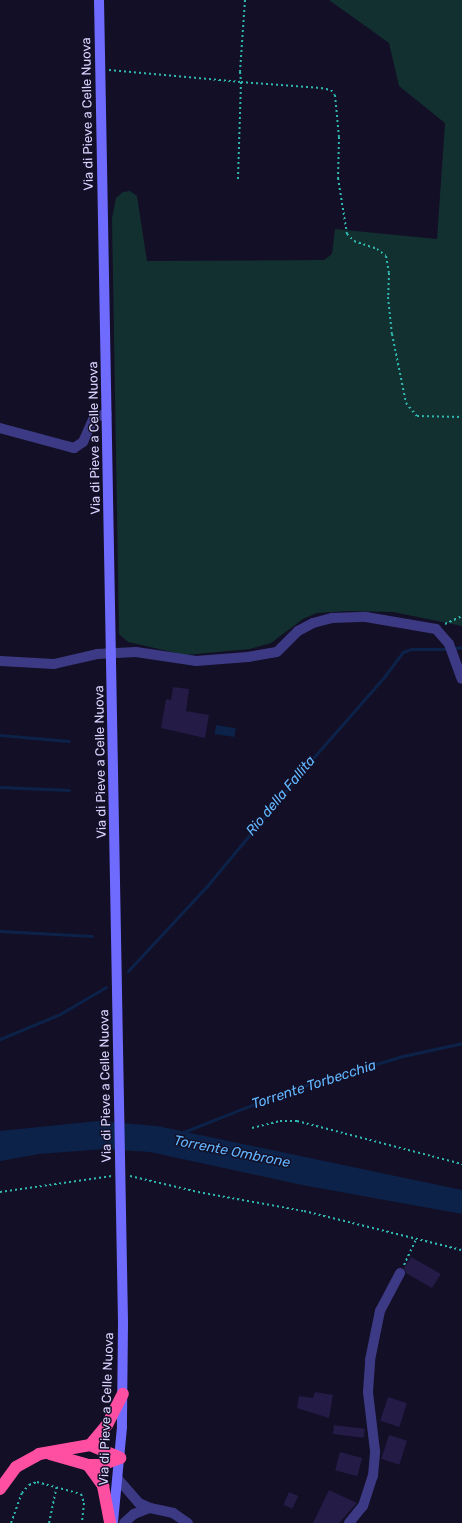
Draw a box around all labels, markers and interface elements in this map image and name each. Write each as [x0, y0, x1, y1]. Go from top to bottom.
street label: Via di Pieve a Celle Nuova [79, 37, 97, 191]
street label: Via di Pieve a Celle Nuova [86, 361, 104, 515]
street label: Via di Pieve a Celle Nuova [92, 685, 110, 839]
water label: Rio della Fallita [243, 753, 319, 839]
street label: Via di Pieve a Celle Nuova [97, 1009, 115, 1163]
water label: Torrente Torbecchia [249, 1057, 379, 1113]
water label: Torrente Ombrone [172, 1132, 292, 1172]
street label: Via di Pieve a Celle Nuova [97, 1332, 117, 1486]

